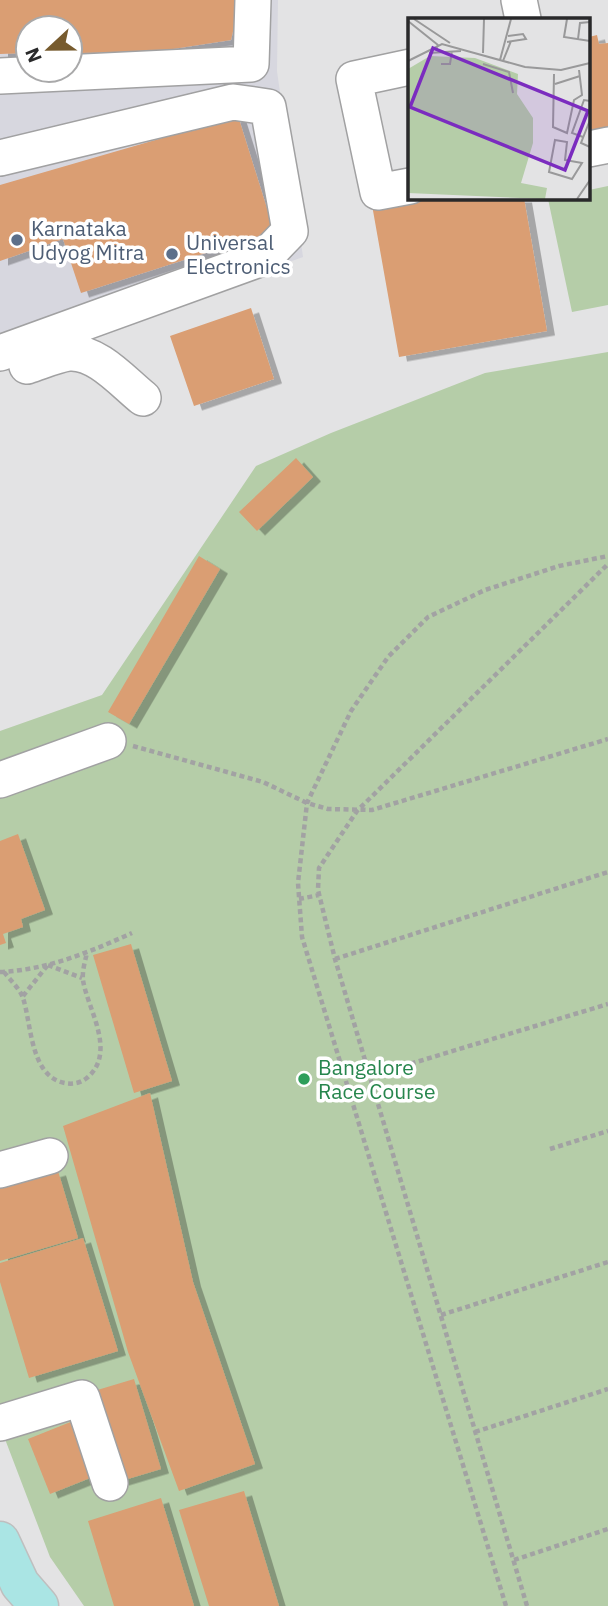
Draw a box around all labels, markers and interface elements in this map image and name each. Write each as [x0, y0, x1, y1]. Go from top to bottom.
north arrow [14, 14, 84, 84]
inset map [408, 18, 590, 200]
text: N [20, 44, 47, 66]
place label: Karnataka Udyog Mitra [31, 214, 144, 266]
place label: Universal Electronics [186, 228, 291, 280]
marker: Karnataka Udyog Mitra [9, 232, 25, 248]
marker: Universal Electronics [164, 246, 180, 262]
place label: Bangalore Race Course [318, 1053, 436, 1105]
marker: Bangalore Race Course [296, 1071, 312, 1087]

